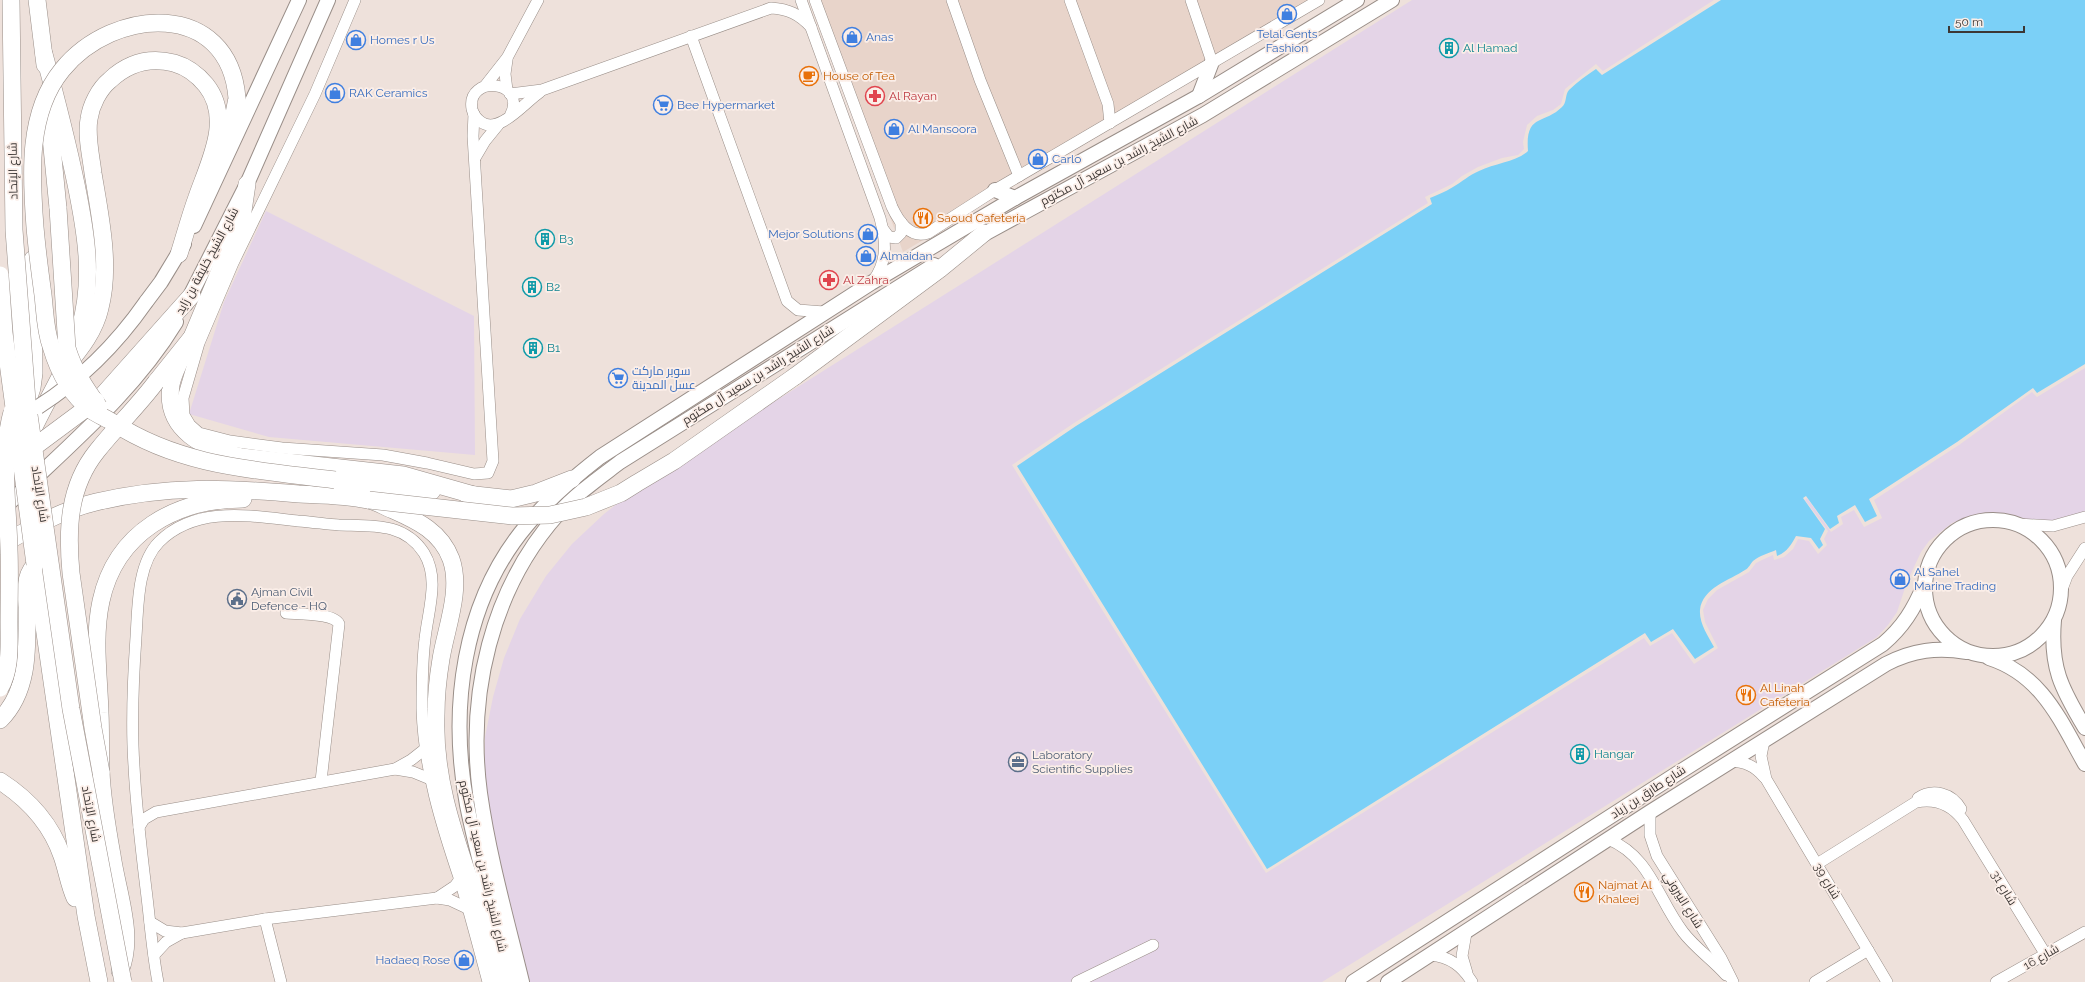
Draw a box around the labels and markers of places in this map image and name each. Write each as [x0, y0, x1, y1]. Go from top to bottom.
shop icon: Telal Gents Fashion [1276, 3, 1298, 25]
shop icon: Anas [841, 26, 863, 48]
place label: Telal Gents Fashion [1256, 27, 1318, 55]
shop icon: Homes r Us [345, 29, 367, 51]
place label: Anas [866, 30, 894, 44]
place label: Homes r Us [370, 33, 435, 47]
building icon: Al Hamad [1438, 37, 1460, 59]
place label: Al Hamad [1463, 41, 1517, 55]
cafe icon: House of Tea [798, 65, 820, 87]
place label: House of Tea [823, 69, 895, 83]
shop icon: RAK Ceramics [324, 82, 346, 104]
pharmacy icon: Al Rayan [864, 85, 886, 107]
place label: RAK Ceramics [349, 86, 428, 100]
place label: Al Rayan [889, 89, 937, 103]
supermarket icon: Bee Hypermarket [652, 94, 674, 116]
place label: Bee Hypermarket [677, 98, 775, 112]
shop icon: Al Mansoora [883, 118, 905, 140]
place label: Al Mansoora [908, 122, 977, 136]
shop icon: Carlo [1027, 148, 1049, 170]
place label: Carlo [1052, 152, 1081, 166]
restaurant icon: Saoud Cafeteria [912, 207, 934, 229]
place label: Saoud Cafeteria [937, 211, 1025, 225]
shop icon: Mejor Solutions [857, 223, 879, 245]
place label: Mejor Solutions [768, 227, 854, 241]
building icon: B3 [534, 228, 556, 250]
place label: B3 [559, 232, 573, 246]
shop icon: Almaidan [855, 245, 877, 267]
place label: Almaidan [880, 249, 933, 263]
pharmacy icon: Al Zahra [818, 269, 840, 291]
place label: Al Zahra [843, 273, 889, 287]
building icon: B2 [521, 276, 543, 298]
place label: B2 [546, 280, 560, 294]
building icon: B1 [522, 337, 544, 359]
place label: B1 [547, 341, 560, 355]
place label: سوبر ماركت عسل المدينة [632, 364, 696, 392]
supermarket icon: سوبر ماركت عسل المدينة [607, 367, 629, 389]
place label: Al Sahel Marine Trading [1914, 565, 1996, 593]
shop icon: Al Sahel Marine Trading [1889, 568, 1911, 590]
place label: Ajman Civil Defence - HQ [251, 585, 327, 613]
public building icon: Ajman Civil Defence - HQ [226, 588, 248, 610]
place label: Al Linah Cafeteria [1760, 681, 1810, 709]
restaurant icon: Al Linah Cafeteria [1735, 684, 1757, 706]
building icon: Hangar [1569, 743, 1591, 765]
place label: Hangar [1594, 747, 1635, 761]
place label: Laboratory Scientific Supplies [1032, 748, 1133, 776]
office icon: Laboratory Scientific Supplies [1007, 751, 1029, 773]
place label: Najmat Al Khaleej [1598, 878, 1653, 906]
restaurant icon: Najmat Al Khaleej [1573, 881, 1595, 903]
shop icon: Hadaeq Rose [453, 949, 475, 971]
place label: Hadaeq Rose [376, 953, 450, 967]

